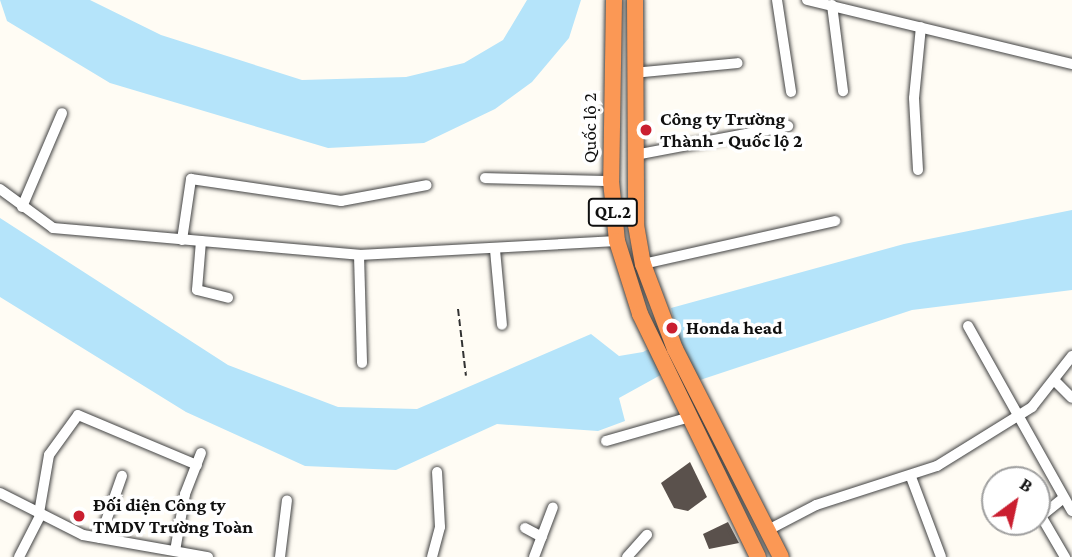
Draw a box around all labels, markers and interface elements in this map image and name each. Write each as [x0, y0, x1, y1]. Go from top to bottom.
street label: Quốc lộ 2 [579, 93, 601, 163]
place label: Công ty Trường Thành - Quốc lộ 2 [660, 108, 803, 152]
marker: Công ty Trường Thành - Quốc lộ 2 [638, 122, 654, 138]
road number: QL.2 [587, 197, 639, 226]
place label: Honda head [686, 317, 783, 339]
marker: Honda head [664, 320, 680, 336]
north arrow [981, 466, 1051, 536]
text: B [1016, 473, 1037, 496]
place label: Đối diện Công ty TMDV Trường Toàn [93, 494, 253, 538]
marker: Đối diện Công ty TMDV Trường Toàn [71, 508, 87, 524]

